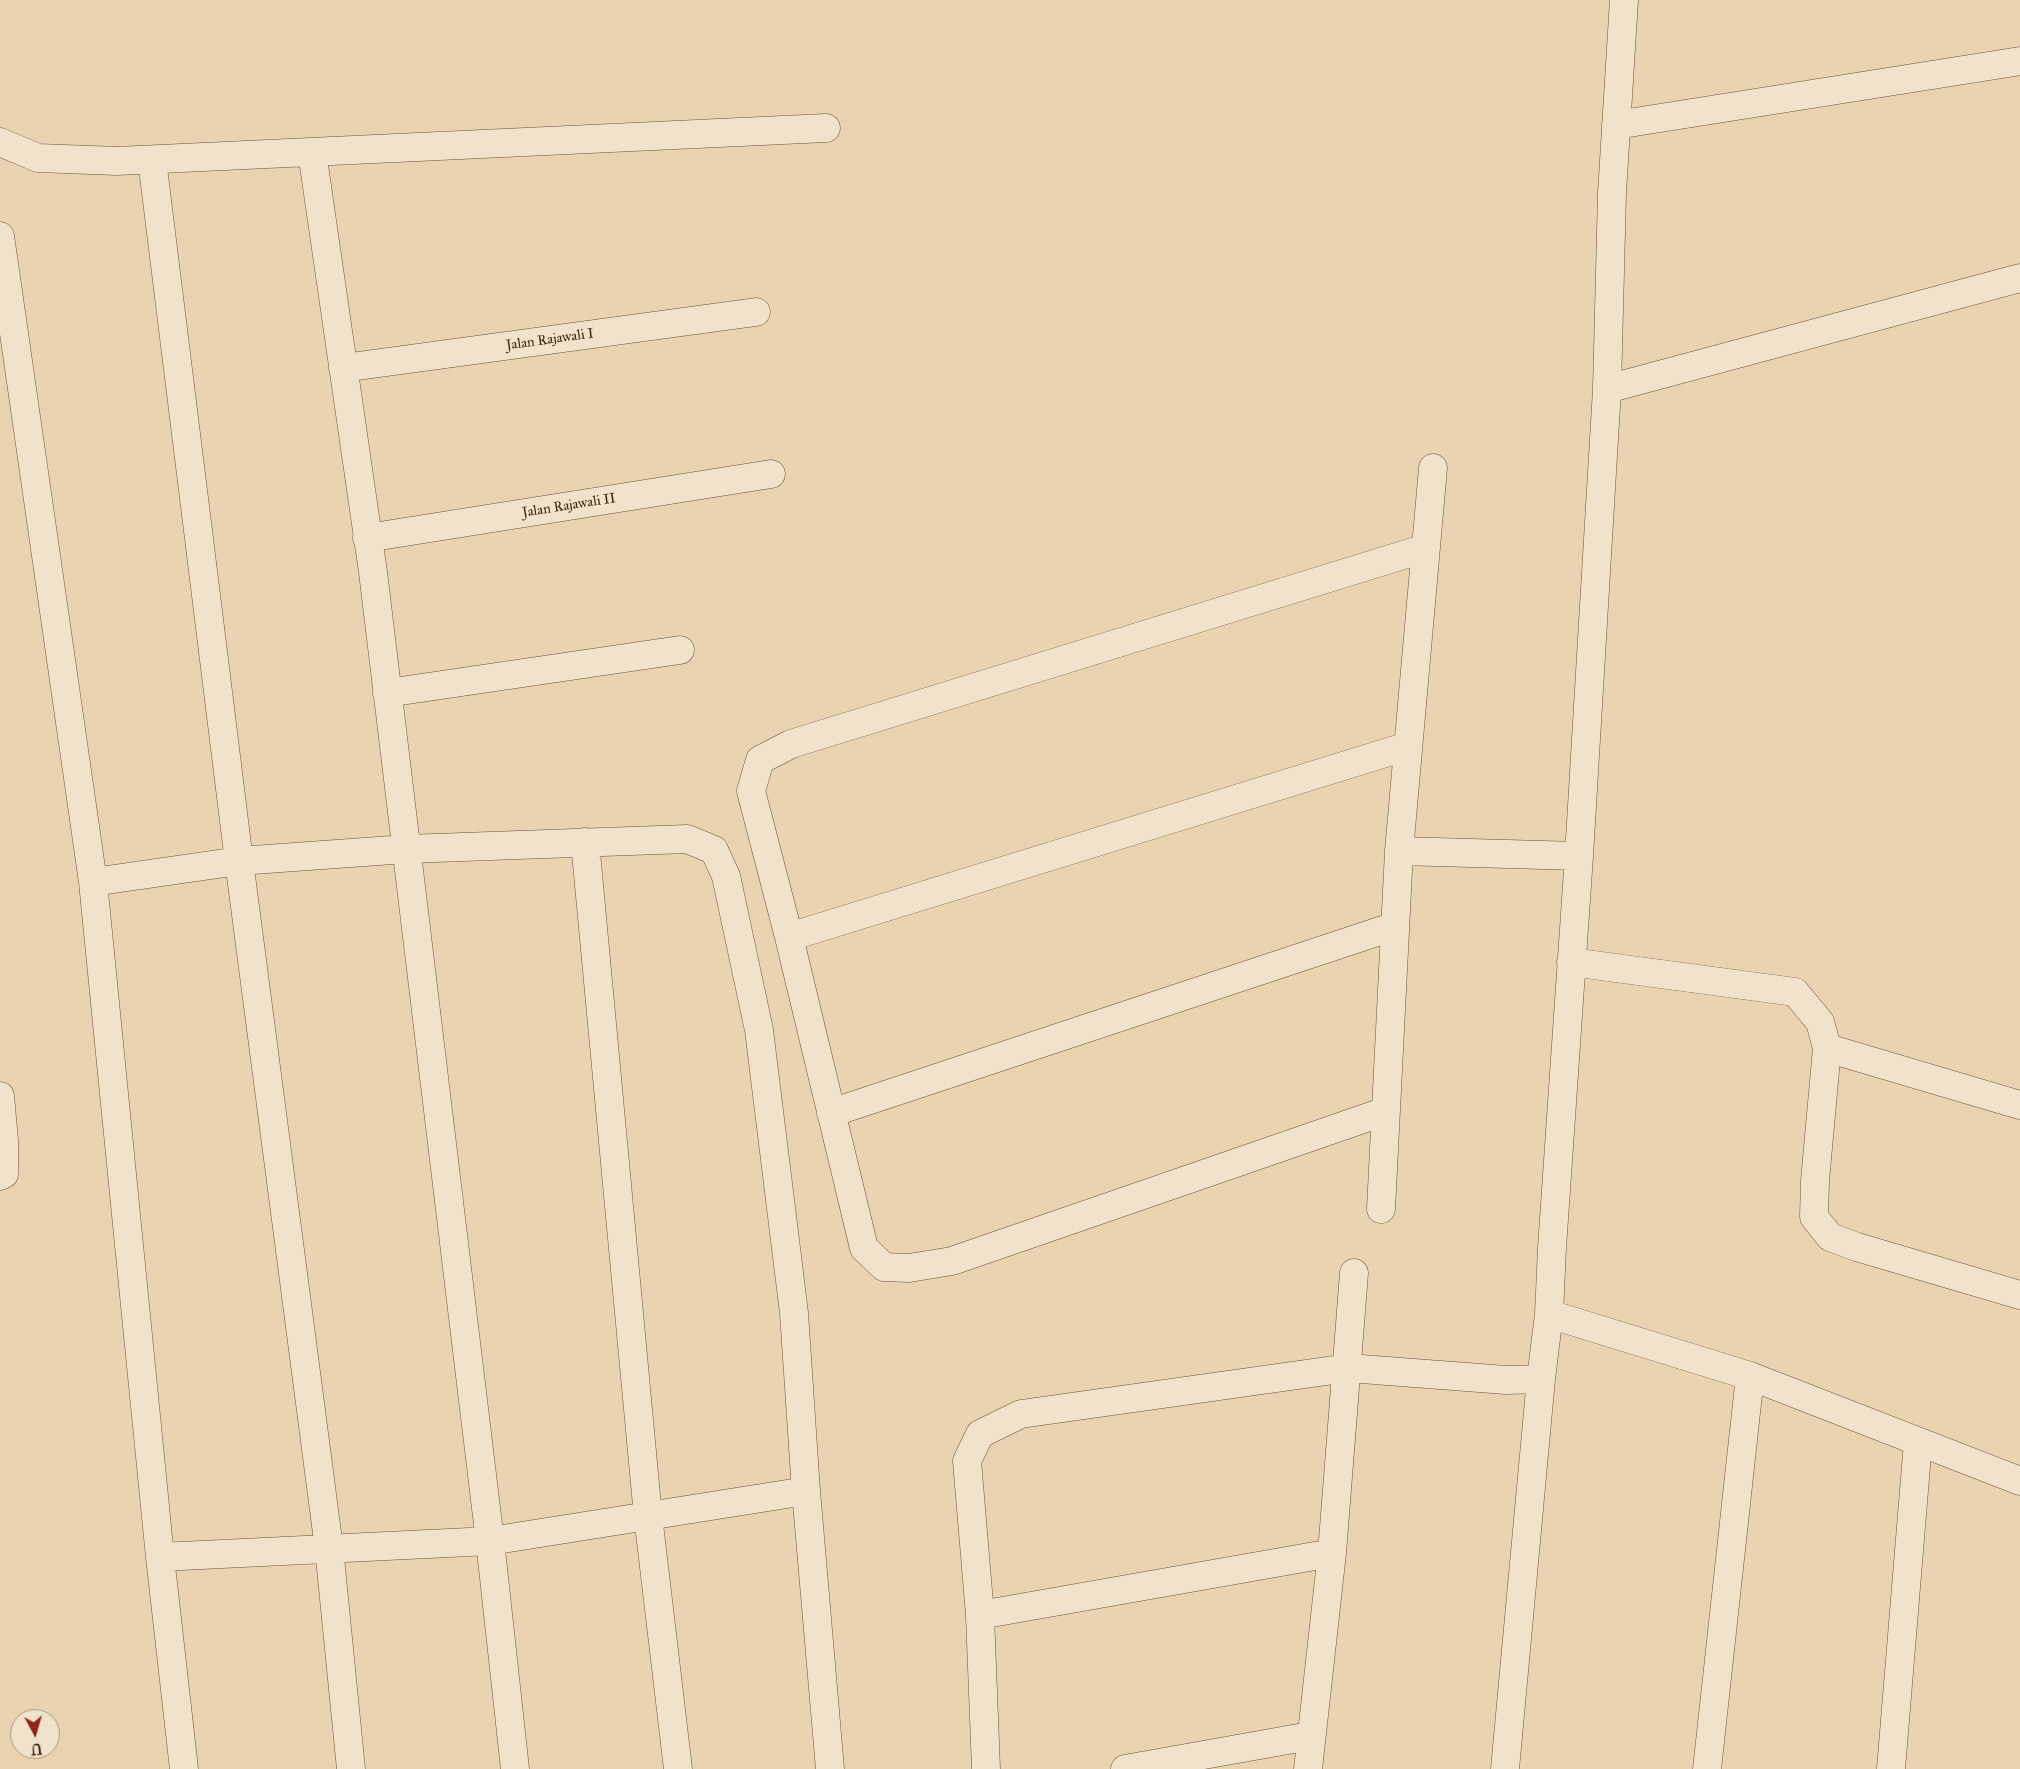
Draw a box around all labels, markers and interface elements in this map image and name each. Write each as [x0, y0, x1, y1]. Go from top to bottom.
street label: Jalan Rajawali I [505, 326, 595, 354]
street label: Jalan Rajawali II [521, 490, 617, 522]
north arrow [10, 1709, 60, 1759]
text: U [30, 1739, 43, 1757]

